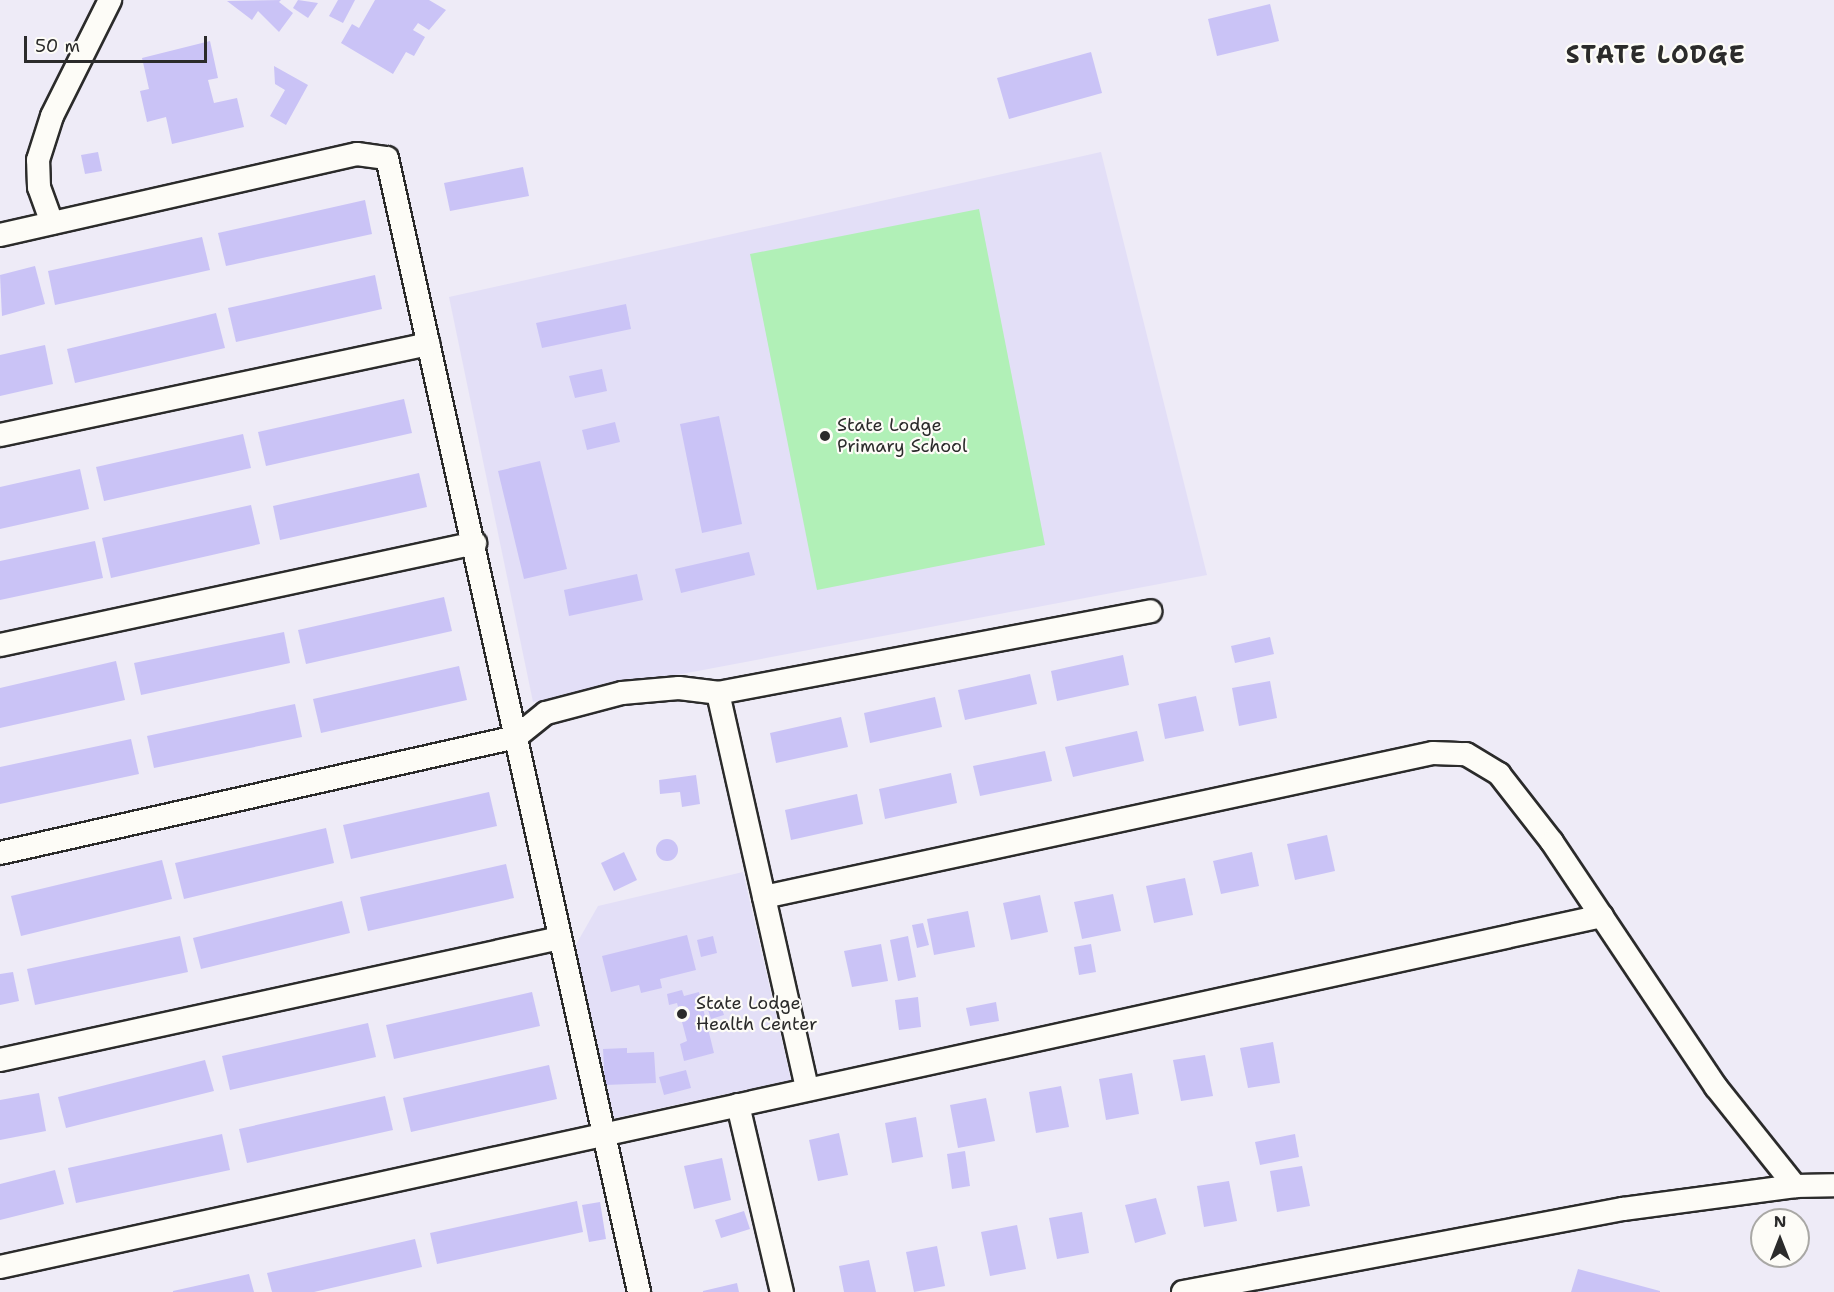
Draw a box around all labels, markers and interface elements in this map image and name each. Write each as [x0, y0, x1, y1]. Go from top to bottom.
scale bar [27, 24, 210, 62]
text: 50 m [35, 34, 80, 58]
district label: STATE LODGE [1566, 42, 1746, 70]
place label: State Lodge Primary School [837, 415, 967, 458]
marker: State Lodge Primary School [818, 429, 832, 443]
place label: State Lodge Health Center [696, 993, 818, 1036]
marker: State Lodge Health Center [673, 1005, 691, 1023]
north arrow [1750, 1208, 1810, 1268]
text: N [1774, 1211, 1786, 1232]

